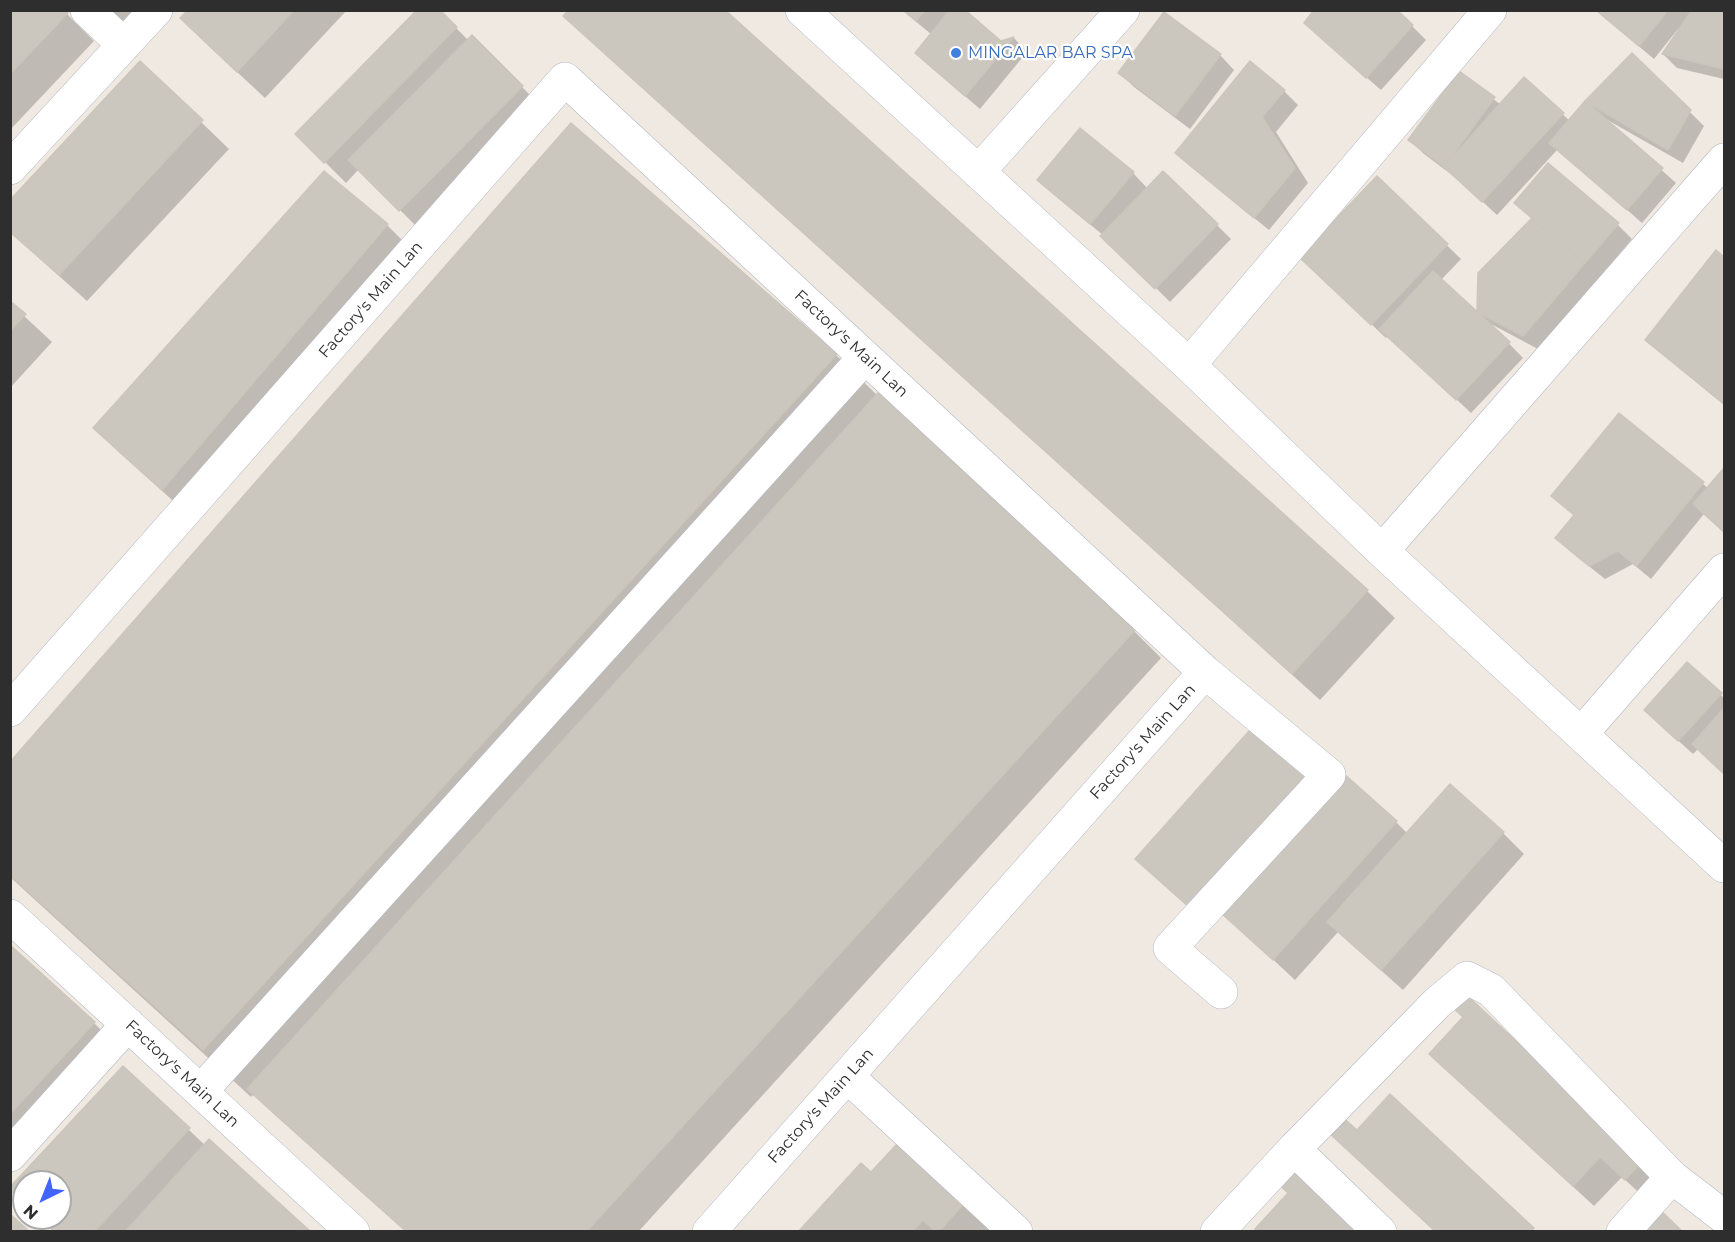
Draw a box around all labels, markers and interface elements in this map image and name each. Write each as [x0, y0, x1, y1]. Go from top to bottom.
place label: MINGALAR BAR SPA [968, 43, 1133, 63]
marker: MINGALAR BAR SPA [949, 46, 963, 60]
street label: Factory's Main Lan [315, 238, 427, 362]
street label: Factory's Main Lan [790, 286, 912, 402]
street label: Factory's Main Lan [1086, 680, 1200, 804]
street label: Factory's Main Lan [121, 1016, 243, 1132]
street label: Factory's Main Lan [764, 1044, 878, 1168]
north arrow [12, 1170, 72, 1230]
text: N [20, 1201, 42, 1223]

